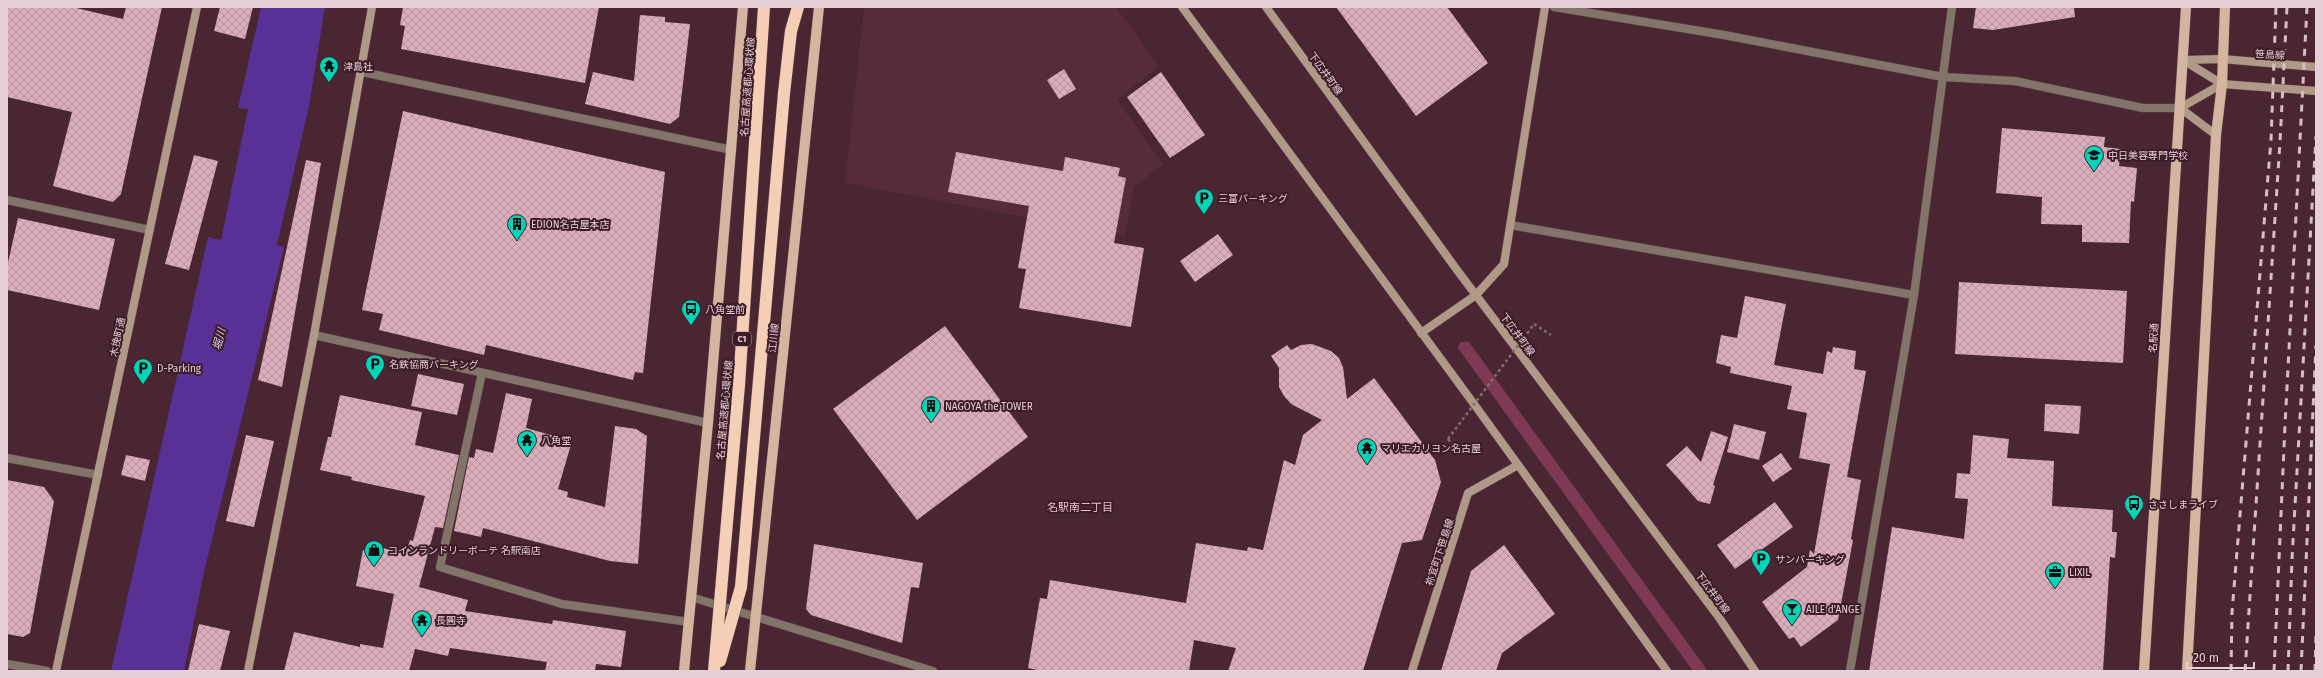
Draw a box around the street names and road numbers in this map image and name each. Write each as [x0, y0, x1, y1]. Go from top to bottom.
street label: 名古屋高速都心環状線 [739, 37, 757, 137]
street label: 笹島線 [2255, 48, 2285, 62]
street label: 下広井町線 [1306, 50, 1345, 97]
street label: 下広井町線 [1497, 311, 1537, 358]
street label: 木挽町通 [108, 316, 128, 358]
street label: 江川線 [766, 323, 782, 354]
street label: 名駅通 [2147, 323, 2161, 353]
road number: C1 [733, 332, 751, 346]
street label: 名古屋高速都心環状線 [715, 360, 735, 460]
street label: 祢宜町下笹島線 [1423, 517, 1456, 587]
street label: 下広井町線 [1692, 569, 1732, 616]

